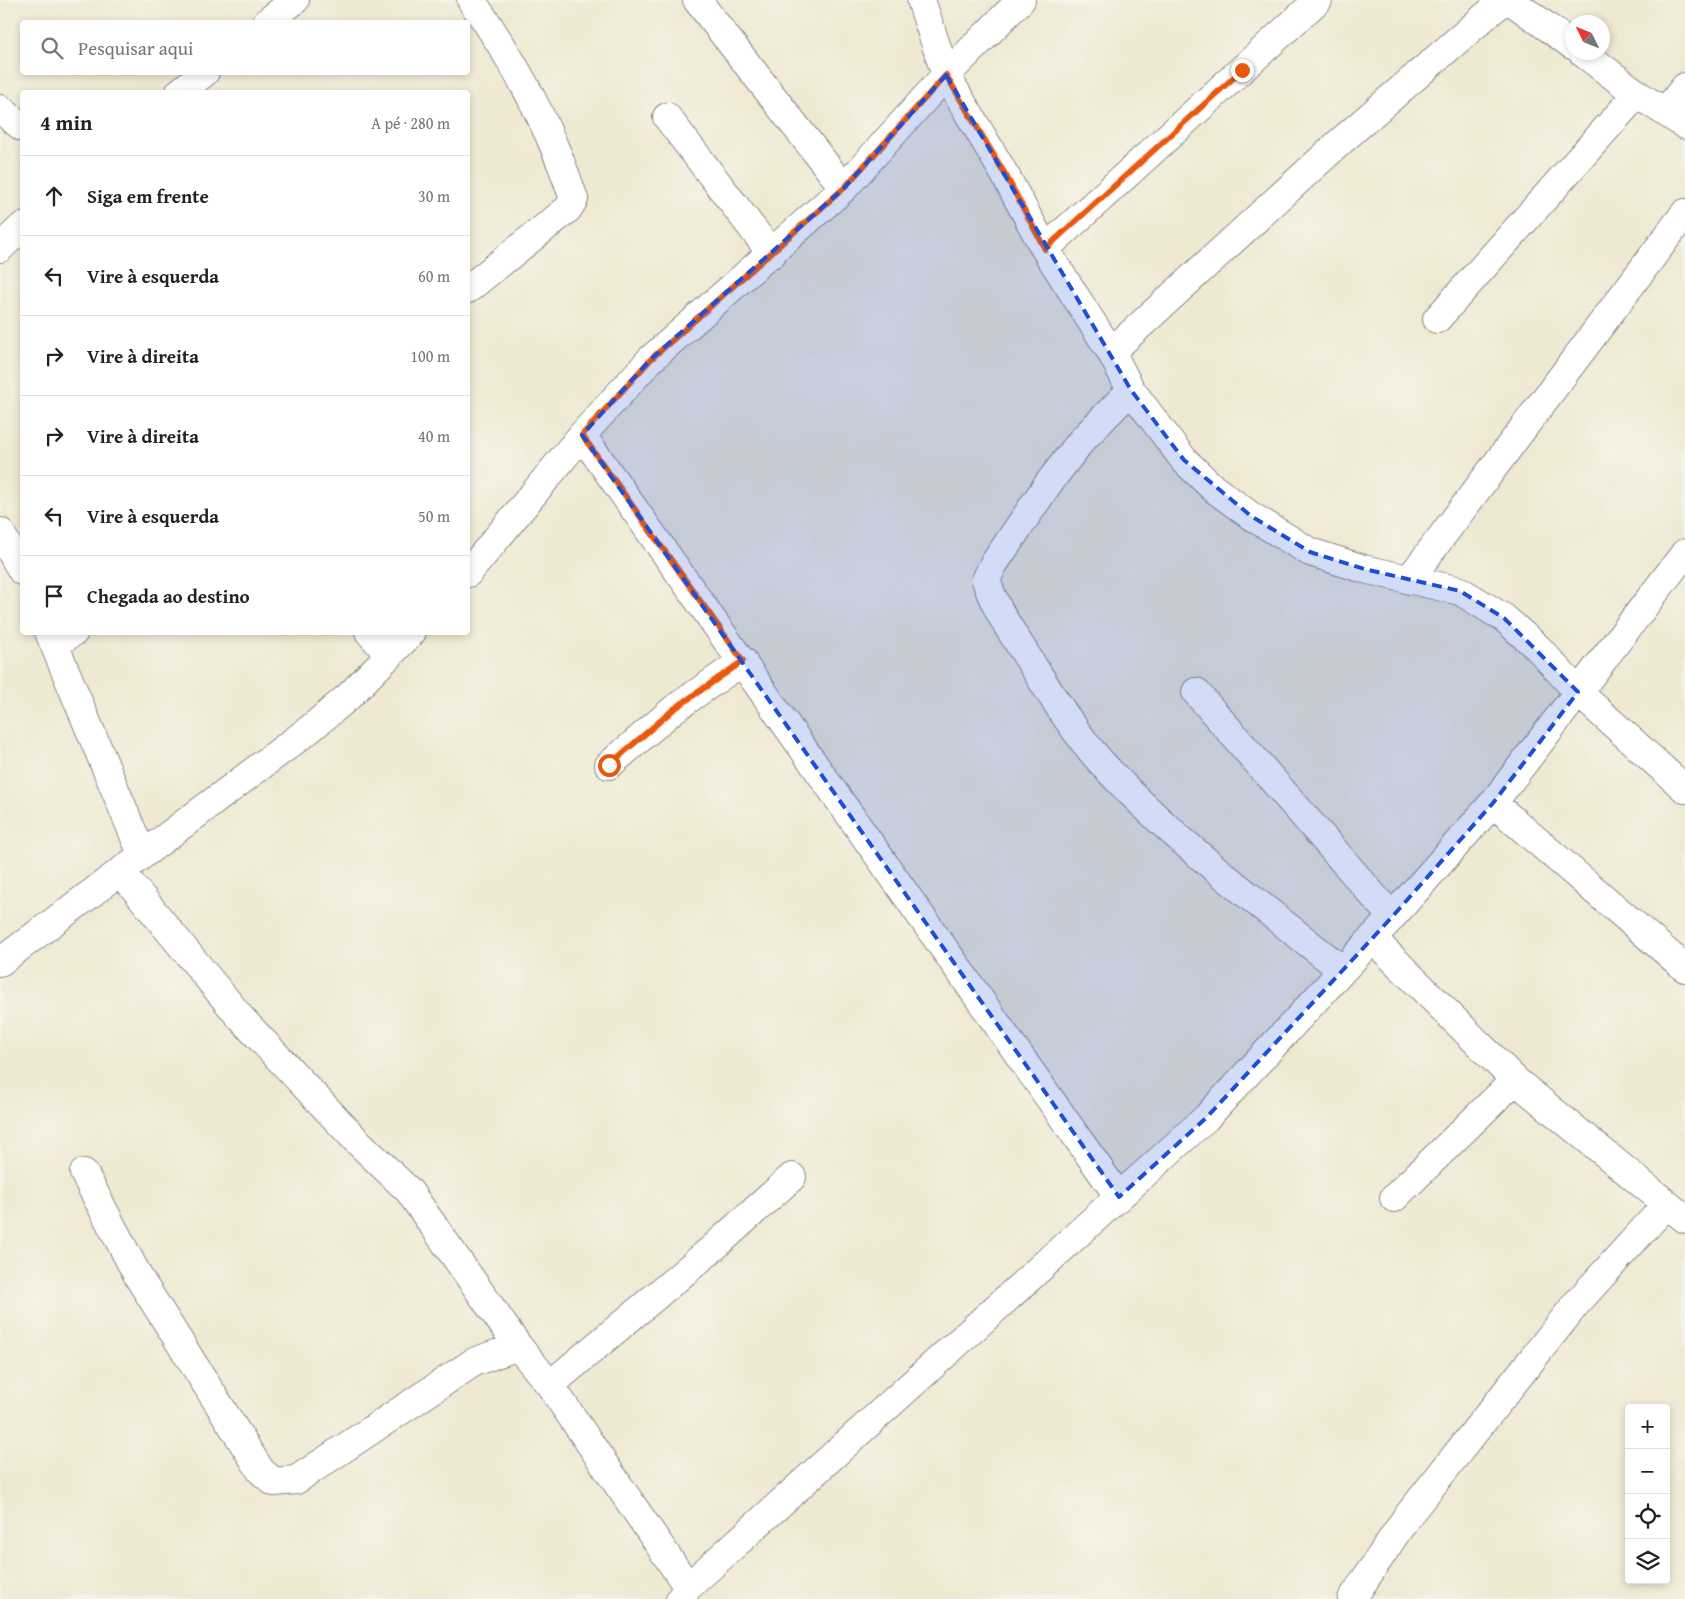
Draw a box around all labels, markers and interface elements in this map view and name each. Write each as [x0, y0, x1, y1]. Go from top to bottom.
north arrow [1565, 15, 1610, 60]
search box [20, 20, 470, 75]
icon: search [38, 34, 66, 62]
text: Pesquisar aqui [78, 34, 193, 62]
route end [1231, 59, 1254, 82]
text: 4 min [40, 107, 92, 138]
text: A pé · 280 m [371, 111, 450, 135]
icon: ahead [40, 182, 68, 210]
text: Siga em frente [87, 182, 209, 210]
text: 30 m [418, 184, 450, 208]
icon: left [40, 262, 68, 290]
text: Vire à esquerda [87, 262, 219, 290]
text: 60 m [418, 264, 450, 288]
icon: right [40, 342, 68, 370]
text: Vire à direita [87, 342, 199, 370]
text: 100 m [410, 344, 450, 368]
icon: right [40, 422, 68, 450]
text: Vire à direita [87, 422, 199, 450]
text: 40 m [418, 424, 450, 448]
icon: left [40, 502, 68, 530]
text: Vire à esquerda [87, 502, 219, 530]
text: 50 m [418, 504, 450, 528]
icon: arrive [40, 582, 68, 610]
text: Chegada ao destino [87, 582, 250, 610]
route start [598, 754, 621, 777]
map controls [1625, 1404, 1670, 1584]
button: + [1625, 1404, 1670, 1449]
button: − [1625, 1449, 1670, 1494]
button: locate [1625, 1494, 1670, 1539]
button: layers [1625, 1539, 1670, 1584]

